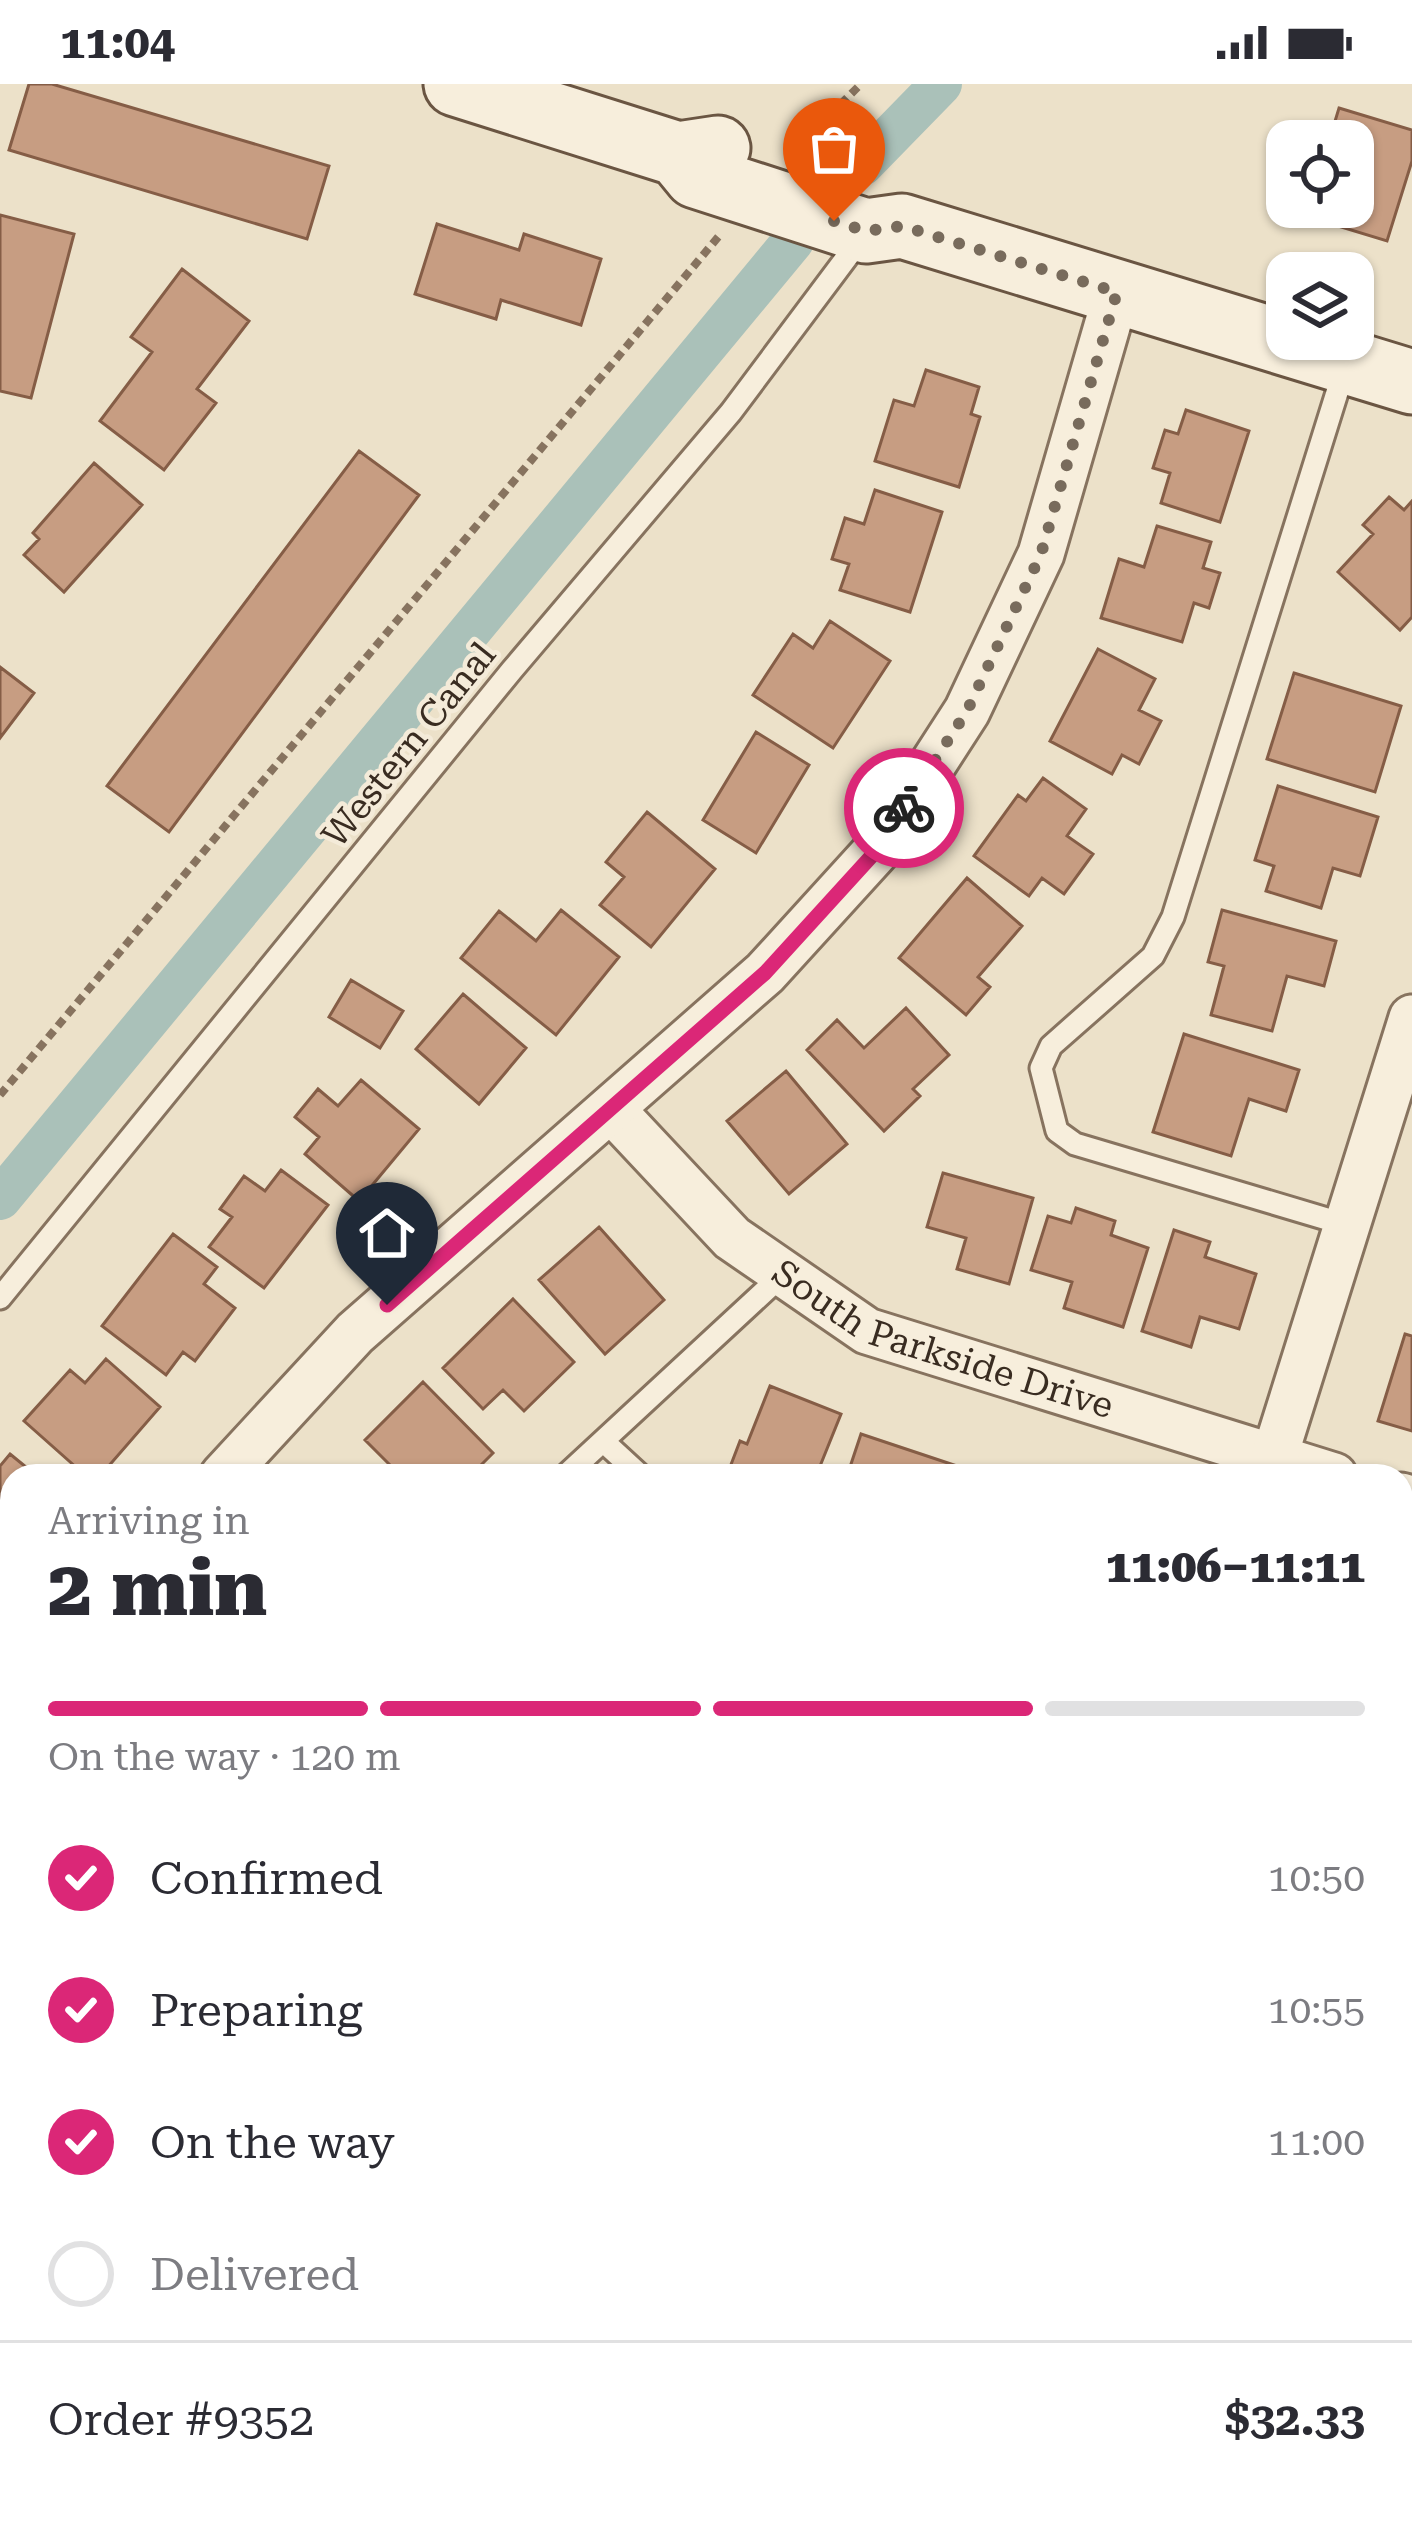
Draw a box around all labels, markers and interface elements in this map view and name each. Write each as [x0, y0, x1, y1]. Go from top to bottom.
text: 11:04 [60, 16, 175, 69]
pin [783, 98, 885, 221]
icon: bag [801, 116, 867, 182]
map controls [1266, 120, 1374, 360]
button: locate [1266, 120, 1374, 228]
button: layers [1266, 252, 1374, 360]
street label: Western Canal [314, 634, 504, 856]
courier [844, 748, 964, 868]
icon: bike [871, 775, 937, 841]
pin [336, 1182, 438, 1305]
icon: home [354, 1200, 420, 1266]
street label: South Parkside Drive [764, 1251, 1118, 1427]
text: Arriving in [48, 1498, 250, 1544]
text: 11:06–11:11 [1106, 1540, 1365, 1593]
text: 2 min [48, 1543, 267, 1634]
text: On the way · 120 m [48, 1734, 400, 1780]
icon: check [48, 1845, 114, 1911]
text: Confirmed [150, 1852, 383, 1905]
text: 10:50 [1268, 1855, 1365, 1901]
icon: check [48, 1977, 114, 2043]
text: Preparing [150, 1984, 363, 2037]
text: 10:55 [1268, 1987, 1365, 2033]
icon: check [48, 2109, 114, 2175]
text: On the way [150, 2116, 395, 2169]
text: 11:00 [1268, 2119, 1365, 2165]
text: Delivered [150, 2248, 359, 2301]
text: Order #9352 [48, 2393, 314, 2446]
text: $32.33 [1225, 2393, 1365, 2446]

